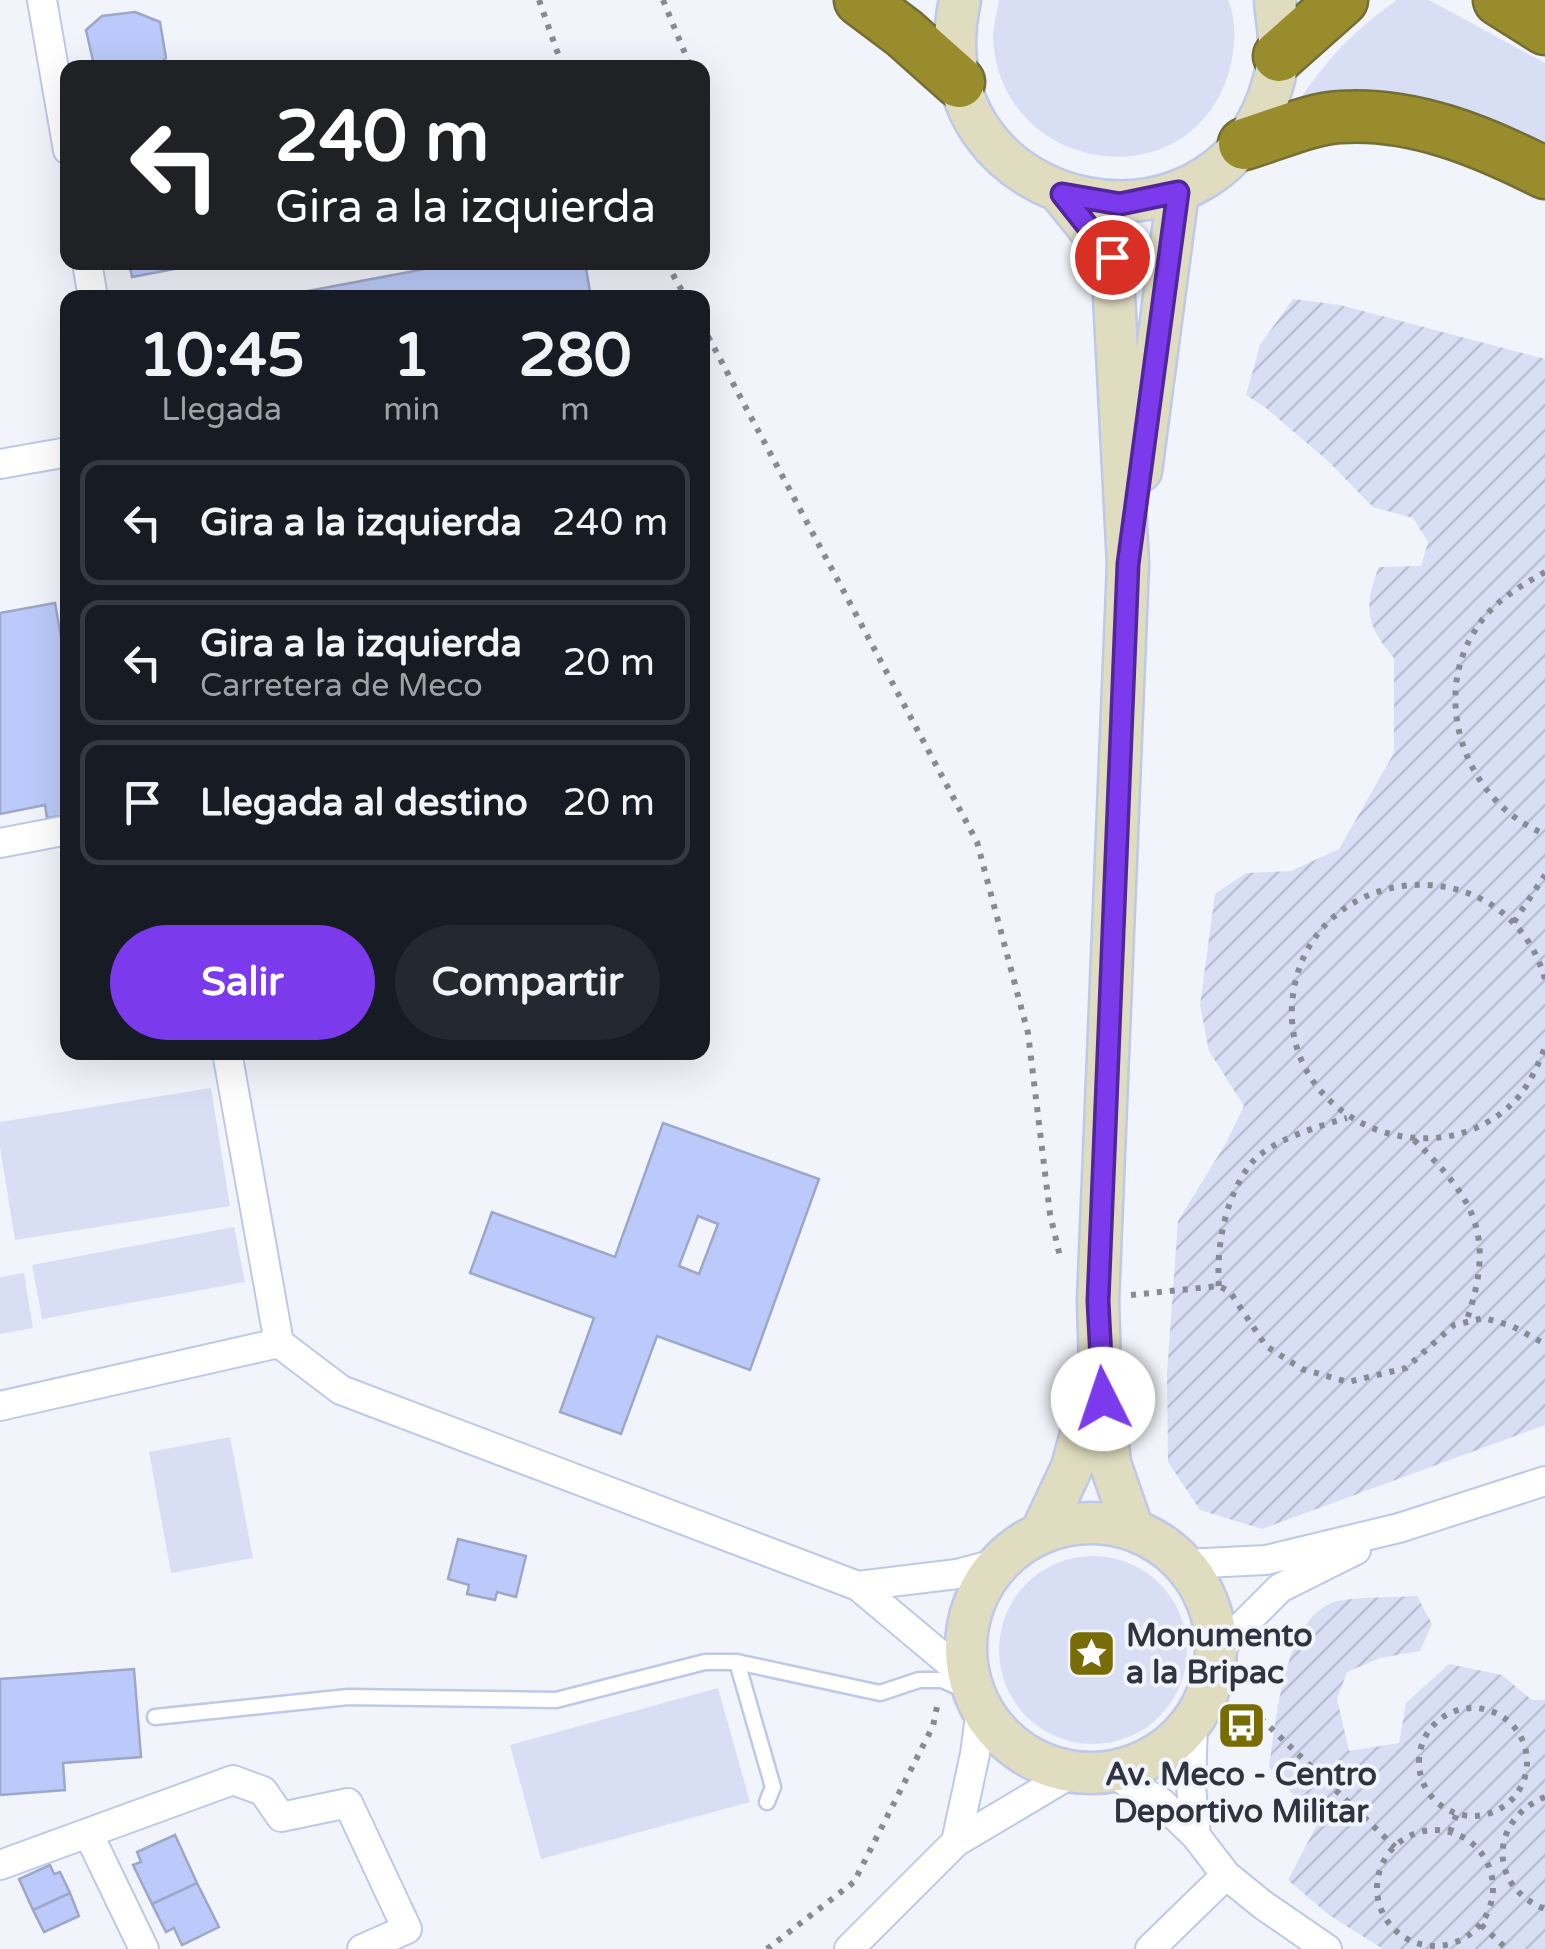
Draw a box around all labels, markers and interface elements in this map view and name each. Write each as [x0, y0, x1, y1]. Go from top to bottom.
text: 240 m [275, 96, 489, 180]
icon: left [110, 100, 240, 230]
text: Gira a la izquierda [275, 181, 656, 235]
pin [1070, 215, 1155, 300]
icon: arrive [1085, 230, 1140, 285]
text: 10:45 [138, 320, 305, 392]
text: 1 [393, 320, 430, 392]
text: 280 [518, 320, 632, 392]
text: Llegada [161, 391, 282, 429]
text: min [383, 391, 440, 429]
text: m [560, 391, 590, 429]
icon: left [115, 495, 170, 550]
text: Gira a la izquierda [200, 500, 522, 546]
text: 240 m [552, 500, 668, 546]
text: Gira a la izquierda [200, 621, 522, 667]
icon: left [115, 635, 170, 690]
text: 20 m [563, 640, 655, 686]
text: Carretera de Meco [200, 667, 483, 705]
icon: arrive [115, 775, 170, 830]
text: Llegada al destino [200, 780, 528, 826]
text: 20 m [563, 780, 655, 826]
button: Salir [110, 925, 375, 1040]
button: Compartir [395, 925, 660, 1040]
position arrow [1051, 1347, 1155, 1451]
place label: Monumento a la Bripac [1126, 1617, 1313, 1692]
place icon: Monumento a la Bripac [1065, 1628, 1117, 1680]
bus stop icon: Av. Meco - Centro Deportivo Militar [1215, 1699, 1267, 1751]
place label: Av. Meco - Centro Deportivo Militar [1105, 1756, 1377, 1831]

